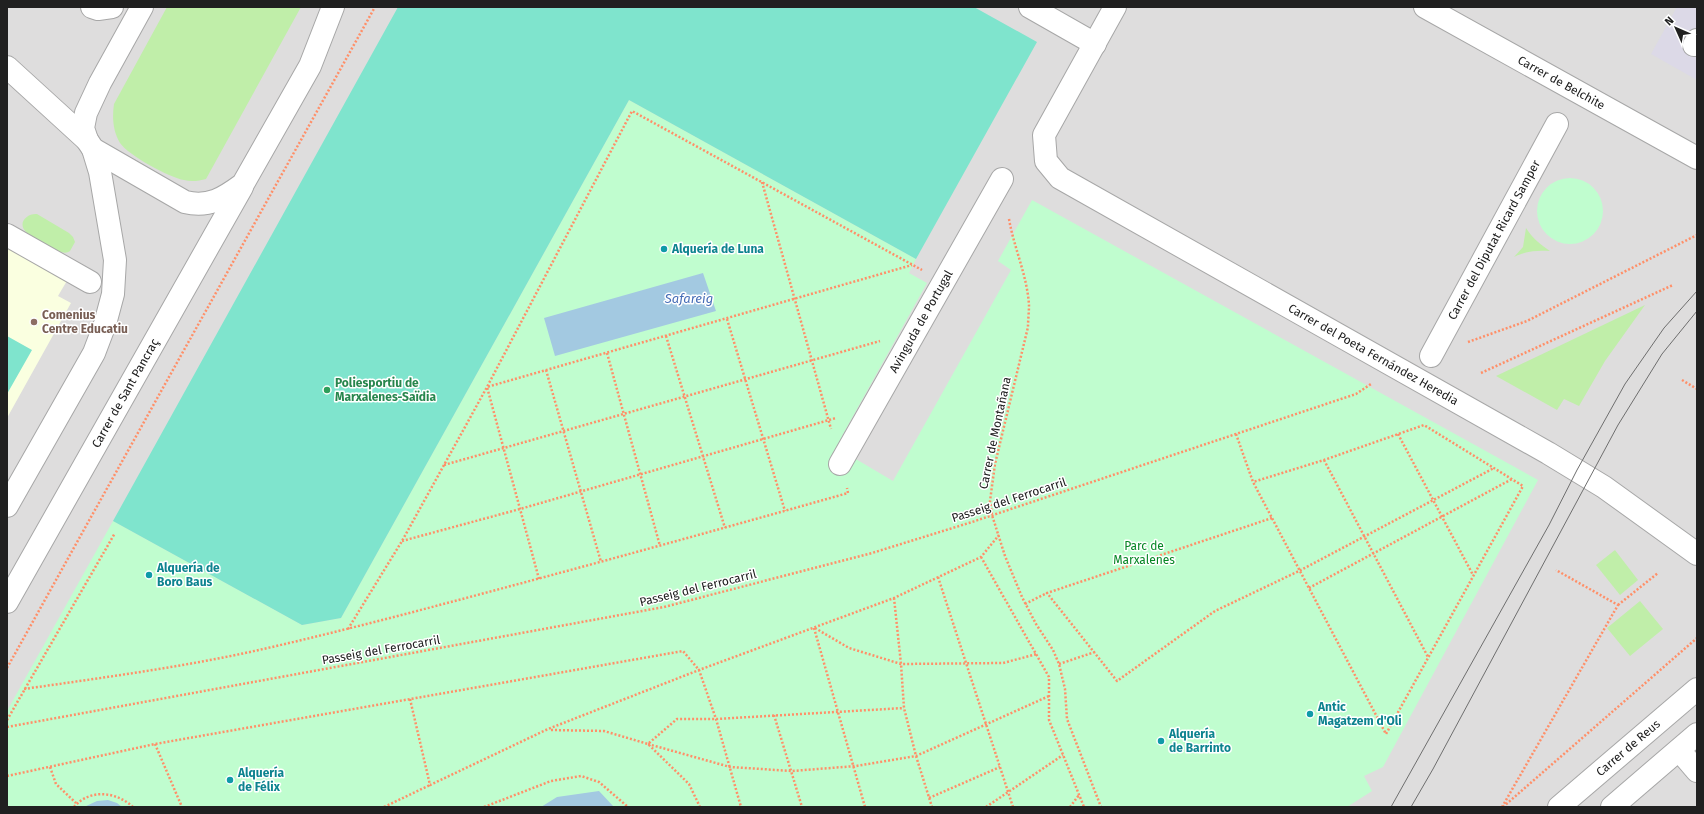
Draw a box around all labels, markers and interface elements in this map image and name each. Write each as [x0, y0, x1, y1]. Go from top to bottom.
north arrow [1656, 8, 1696, 48]
text: N [1662, 14, 1676, 28]
street label: Carrer de Belchite [1515, 53, 1607, 113]
street label: Carrer del Diputat Ricard Samper [1445, 157, 1543, 322]
place label: Alquería de Luna [671, 242, 764, 256]
marker: Alquería de Luna [659, 244, 669, 254]
street label: Avinguda de Portugal [886, 267, 956, 375]
water label: Safareig [664, 291, 713, 306]
street label: Carrer del Poeta Fernández Heredia [1286, 301, 1461, 408]
place label: Comenius Centre Educatiu [42, 308, 128, 336]
marker: Comenius Centre Educatiu [29, 317, 39, 327]
street label: Carrer de Sant Pancraç [89, 336, 162, 450]
place label: Poliesportiu de Marxalenes-Saïdia [335, 376, 436, 404]
street label: Carrer de Montañana [976, 376, 1014, 490]
marker: Poliesportiu de Marxalenes-Saïdia [322, 385, 332, 395]
street label: Passeig del Ferrocarril [950, 475, 1069, 525]
park label: Parc de Marxalenes [1113, 539, 1175, 567]
place label: Alquería de Boro Baus [156, 561, 220, 589]
street label: Passeig del Ferrocarril [638, 567, 758, 609]
marker: Alquería de Boro Baus [144, 570, 154, 580]
street label: Passeig del Ferrocarril [321, 633, 442, 667]
place label: Antic Magatzem d'Oli [1317, 700, 1402, 728]
marker: Antic Magatzem d'Oli [1305, 709, 1315, 719]
street label: Carrer de Reus [1593, 716, 1663, 779]
place label: Alquería de Barrinto [1168, 727, 1231, 755]
marker: Alquería de Barrinto [1156, 736, 1166, 746]
place label: Alquería de Félix [237, 766, 284, 794]
marker: Alquería de Félix [225, 775, 235, 785]

